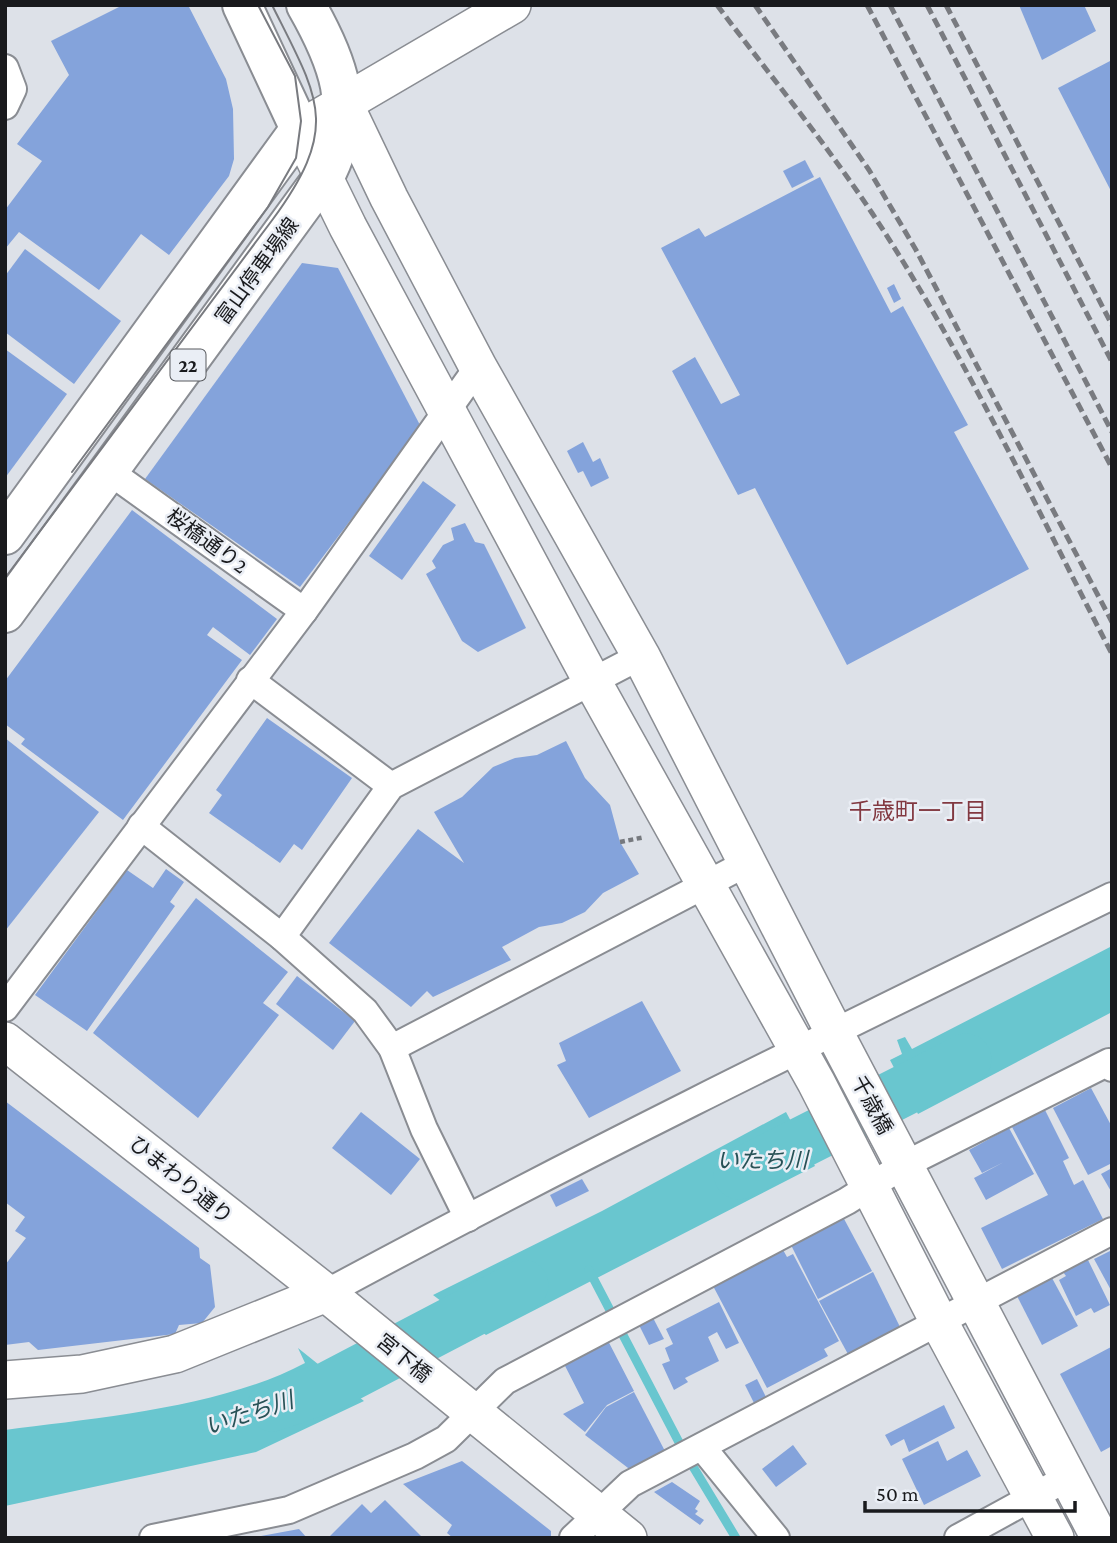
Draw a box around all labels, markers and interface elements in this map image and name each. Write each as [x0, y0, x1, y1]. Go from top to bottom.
street label: 富山停車場線 [210, 213, 304, 329]
road number: 22 [170, 350, 206, 380]
street label: 桜橋通り2 [162, 504, 252, 578]
district label: 千歳町一丁目 [849, 798, 987, 824]
street label: 千歳橋 [847, 1072, 897, 1138]
street label: ひまわり通り [124, 1131, 238, 1229]
water label: いたち川 [716, 1147, 811, 1173]
street label: 宮下橋 [372, 1329, 436, 1387]
water label: いたち川 [201, 1385, 300, 1440]
scale bar [865, 1470, 1075, 1514]
text: 50 m [876, 1482, 919, 1506]

